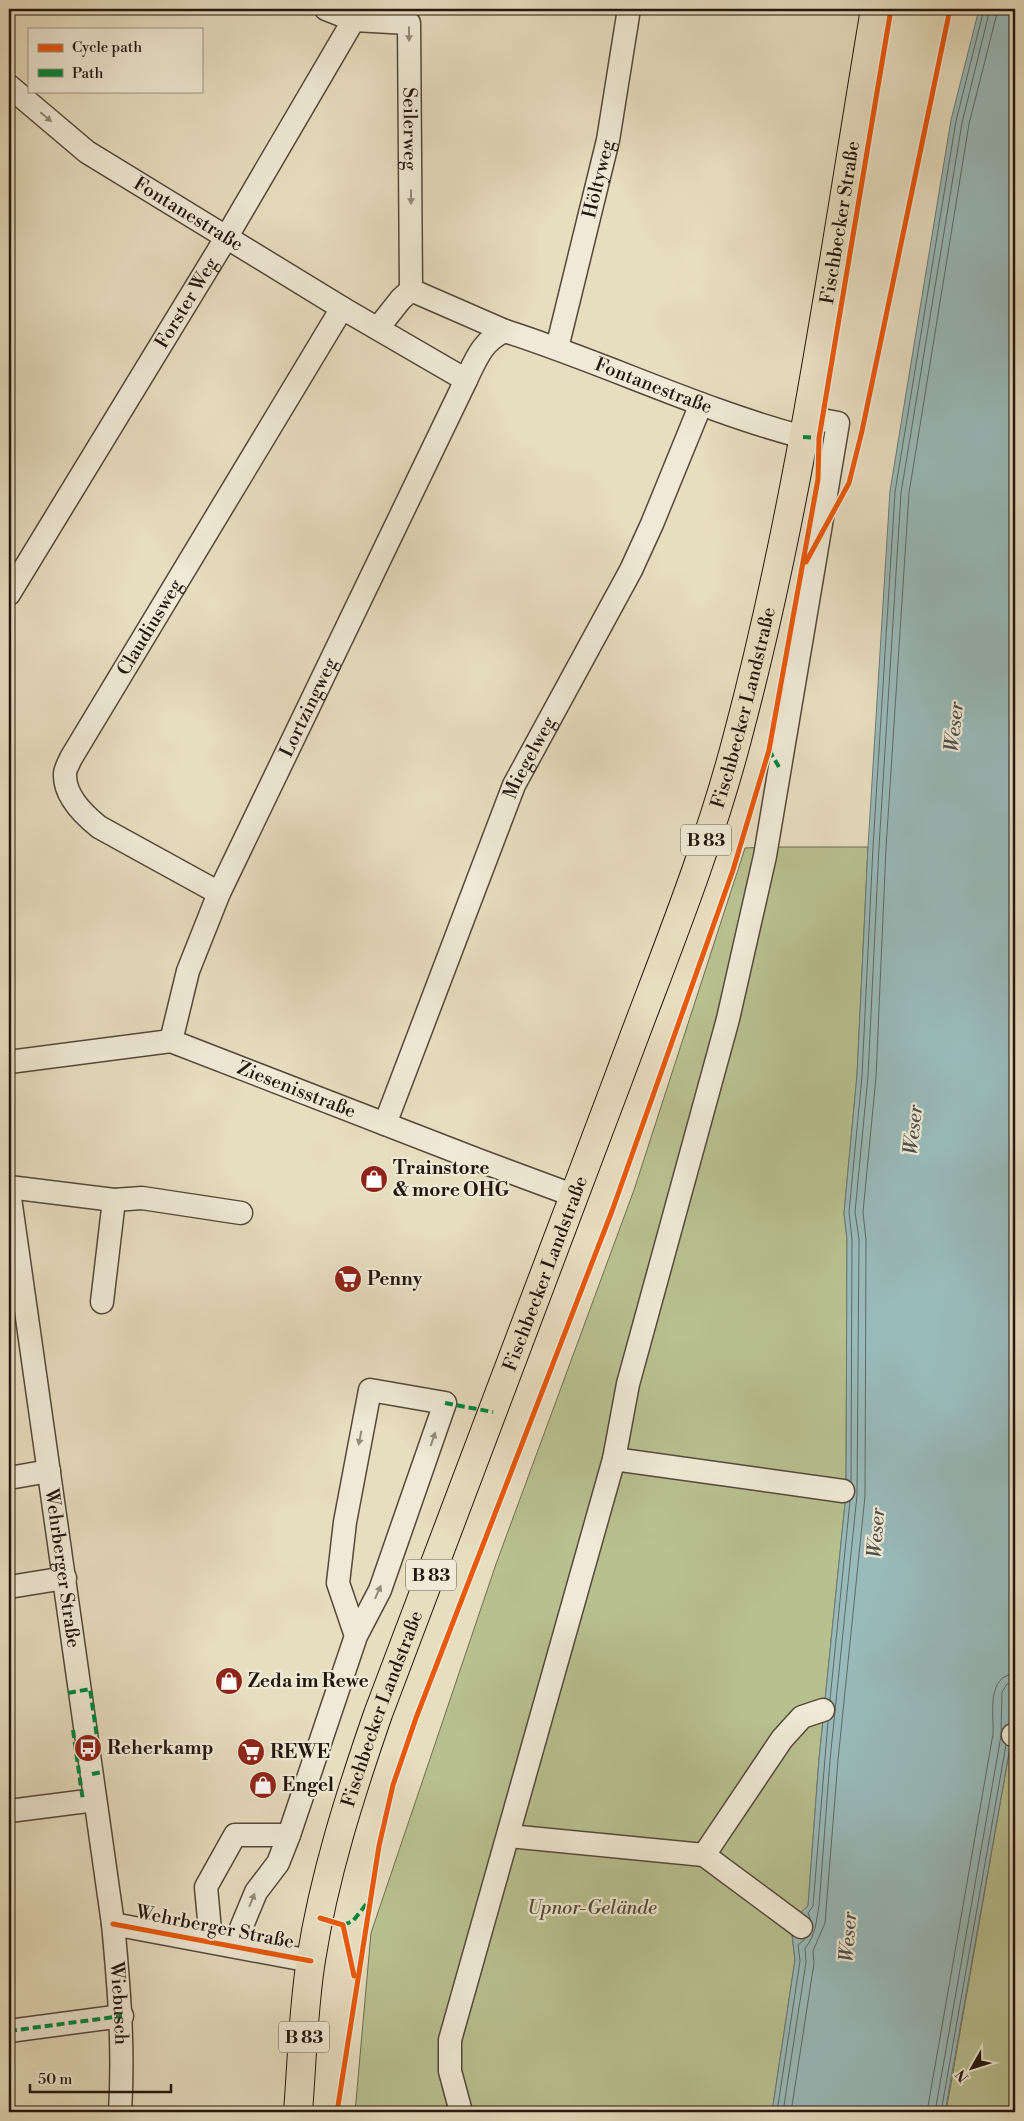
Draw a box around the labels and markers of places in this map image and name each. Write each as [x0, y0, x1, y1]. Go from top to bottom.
place label: Trainstore & more OHG [393, 1156, 509, 1202]
shop icon: Trainstore & more OHG [359, 1164, 389, 1194]
supermarket icon: Penny [333, 1264, 363, 1294]
place label: Penny [367, 1267, 423, 1291]
shop icon: Zeda im Rewe [214, 1666, 244, 1696]
place label: Zeda im Rewe [248, 1669, 369, 1693]
bus stop icon: Reherkamp [73, 1733, 103, 1763]
place label: Reherkamp [107, 1736, 214, 1760]
supermarket icon: REWE [236, 1737, 266, 1767]
place label: REWE [270, 1740, 330, 1764]
shop icon: Engel [248, 1770, 278, 1800]
place label: Engel [282, 1773, 334, 1797]

